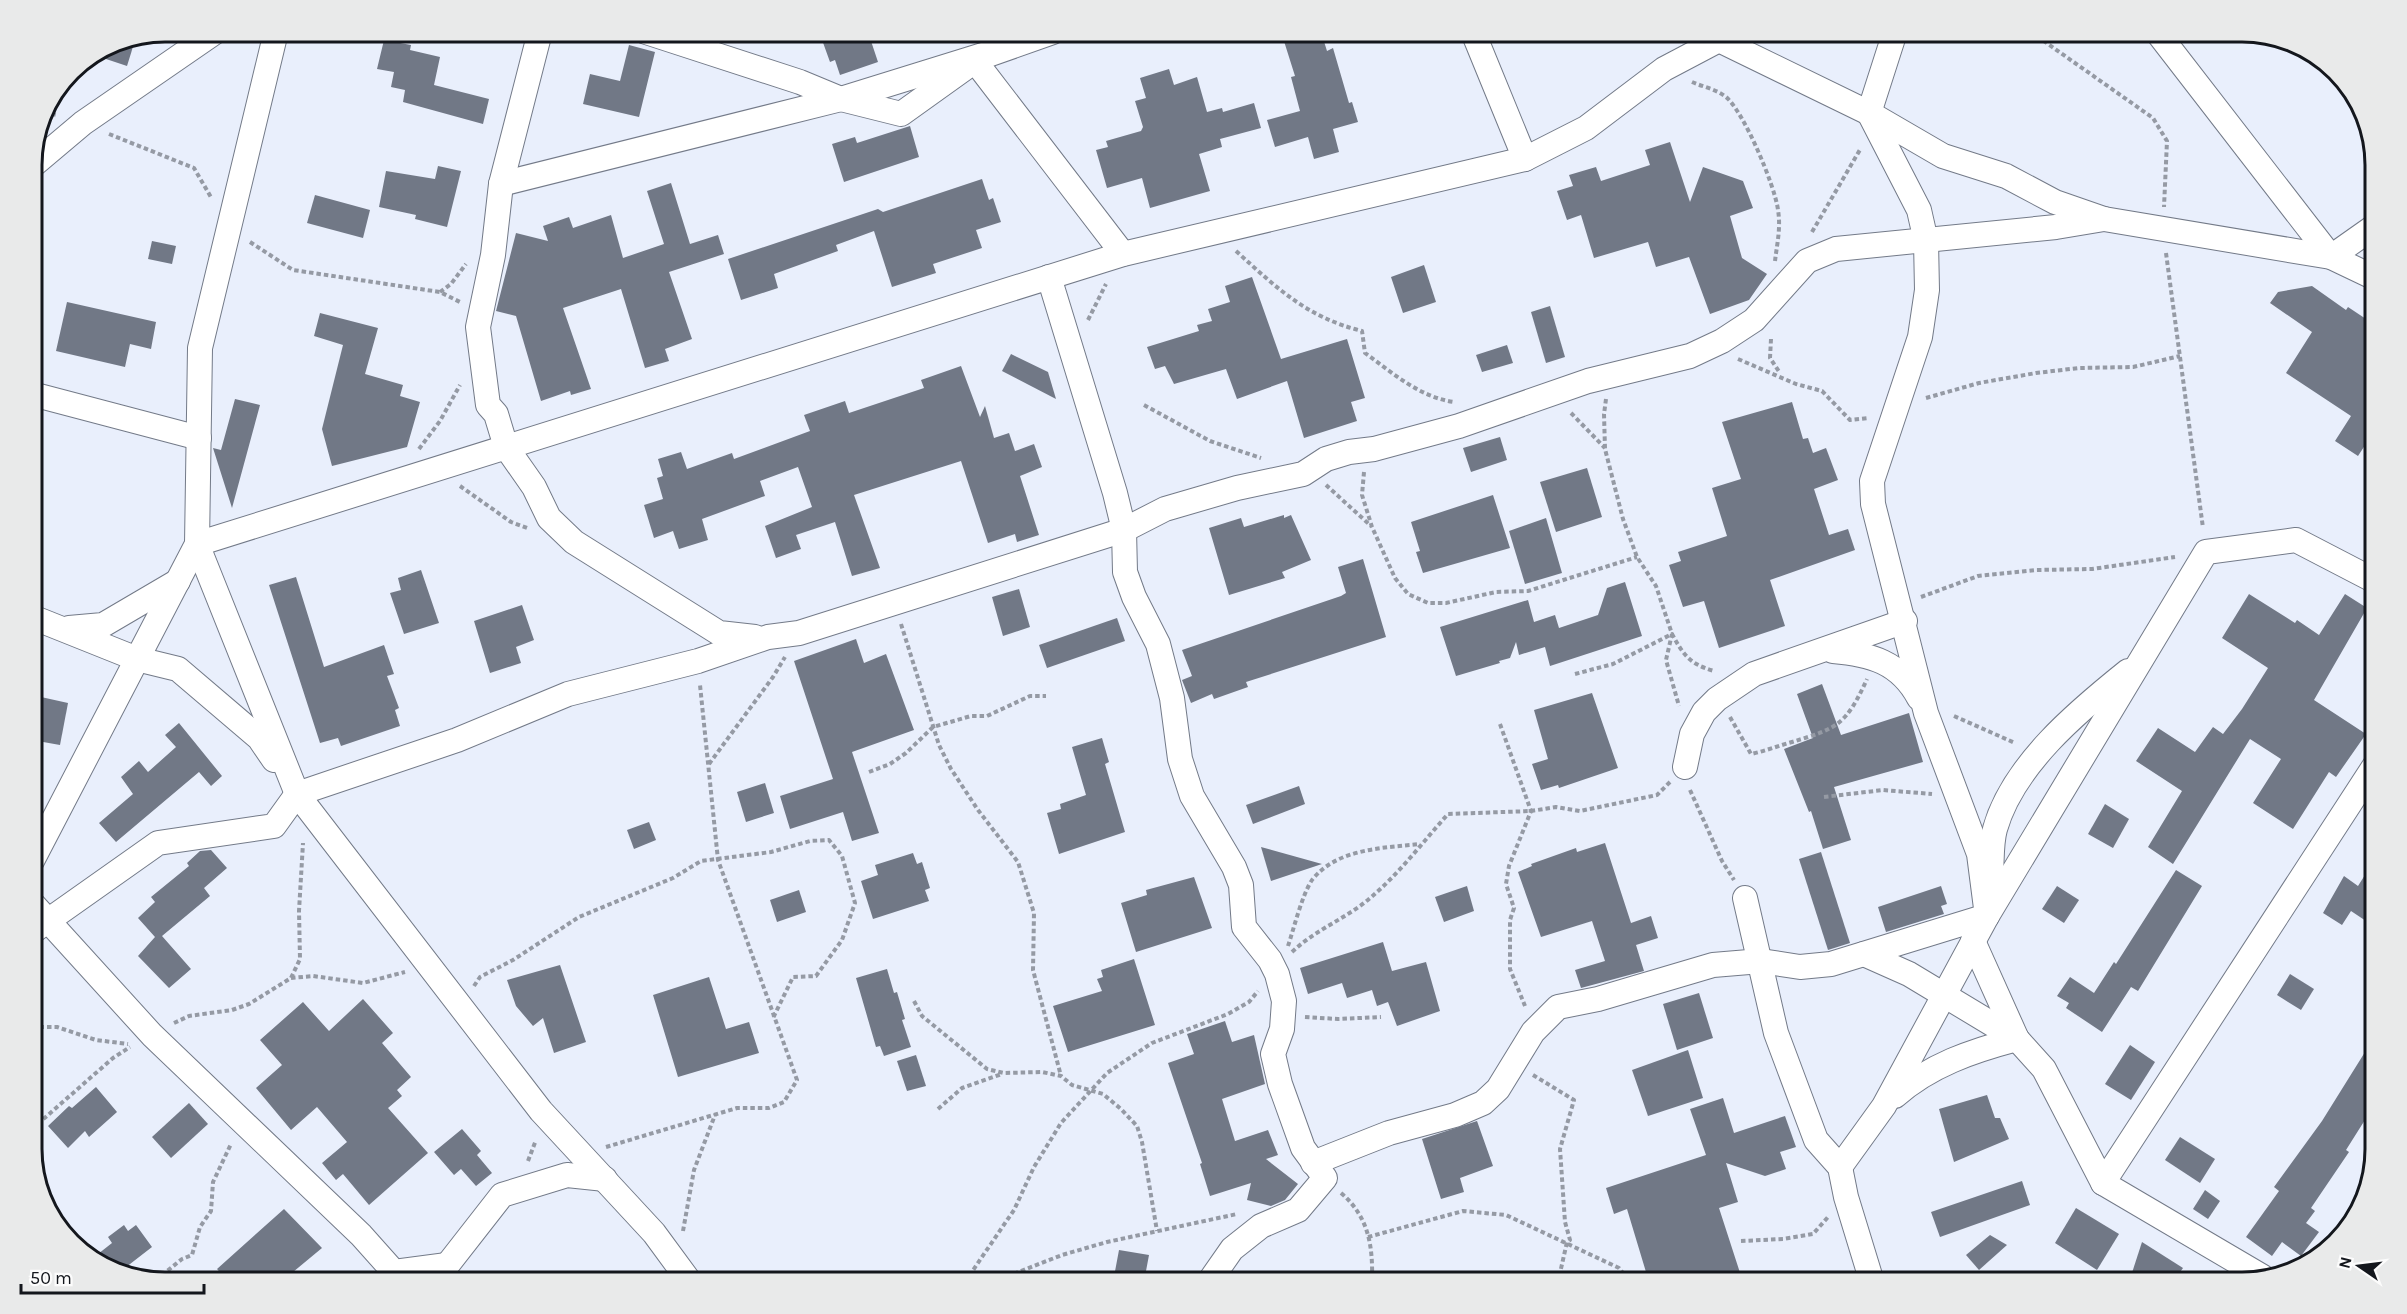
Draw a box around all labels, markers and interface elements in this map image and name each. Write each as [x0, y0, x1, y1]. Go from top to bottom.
north arrow [2329, 1236, 2389, 1296]
text: N [2334, 1255, 2356, 1270]
scale bar [21, 1257, 204, 1295]
text: 50 m [30, 1267, 72, 1289]

